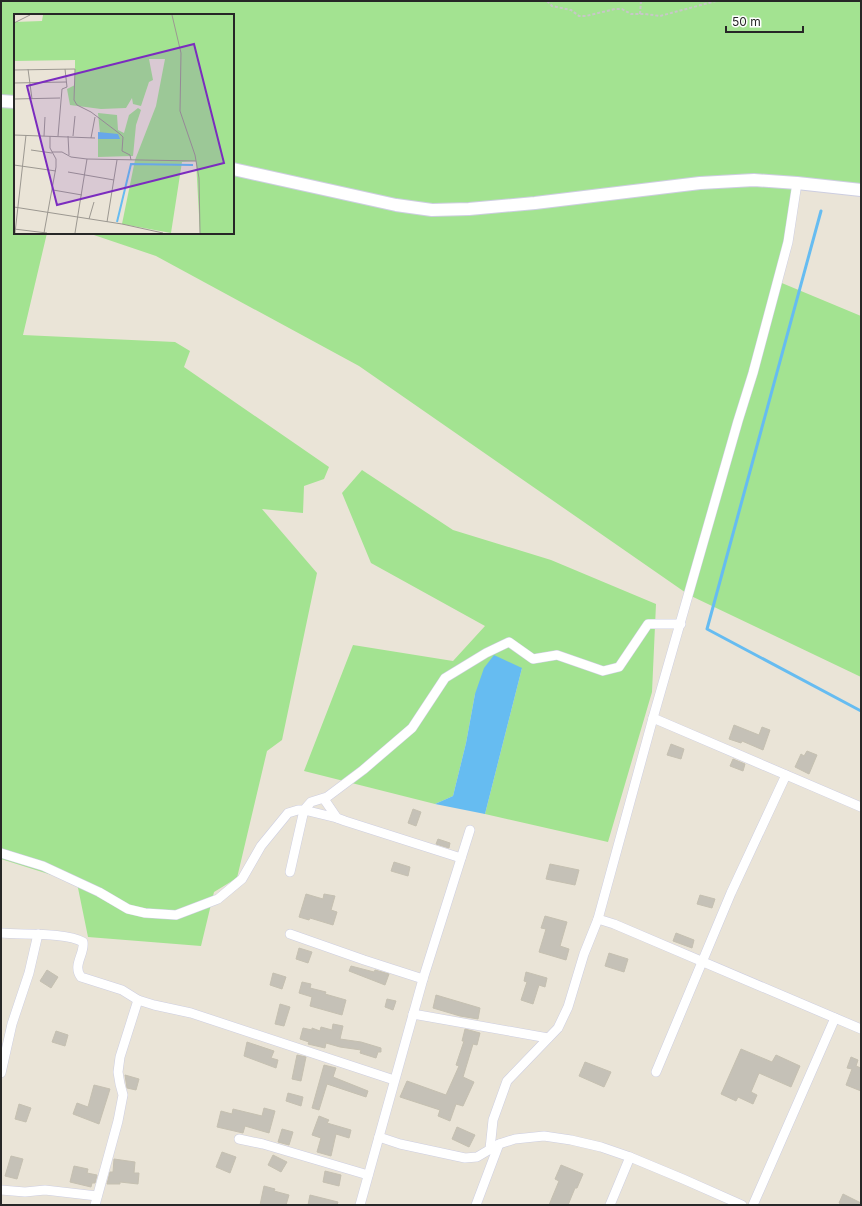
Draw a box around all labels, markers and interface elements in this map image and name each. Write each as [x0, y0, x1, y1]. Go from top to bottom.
scale bar [726, 8, 803, 34]
inset map [14, 14, 234, 234]
text: 50 m [732, 14, 761, 29]

